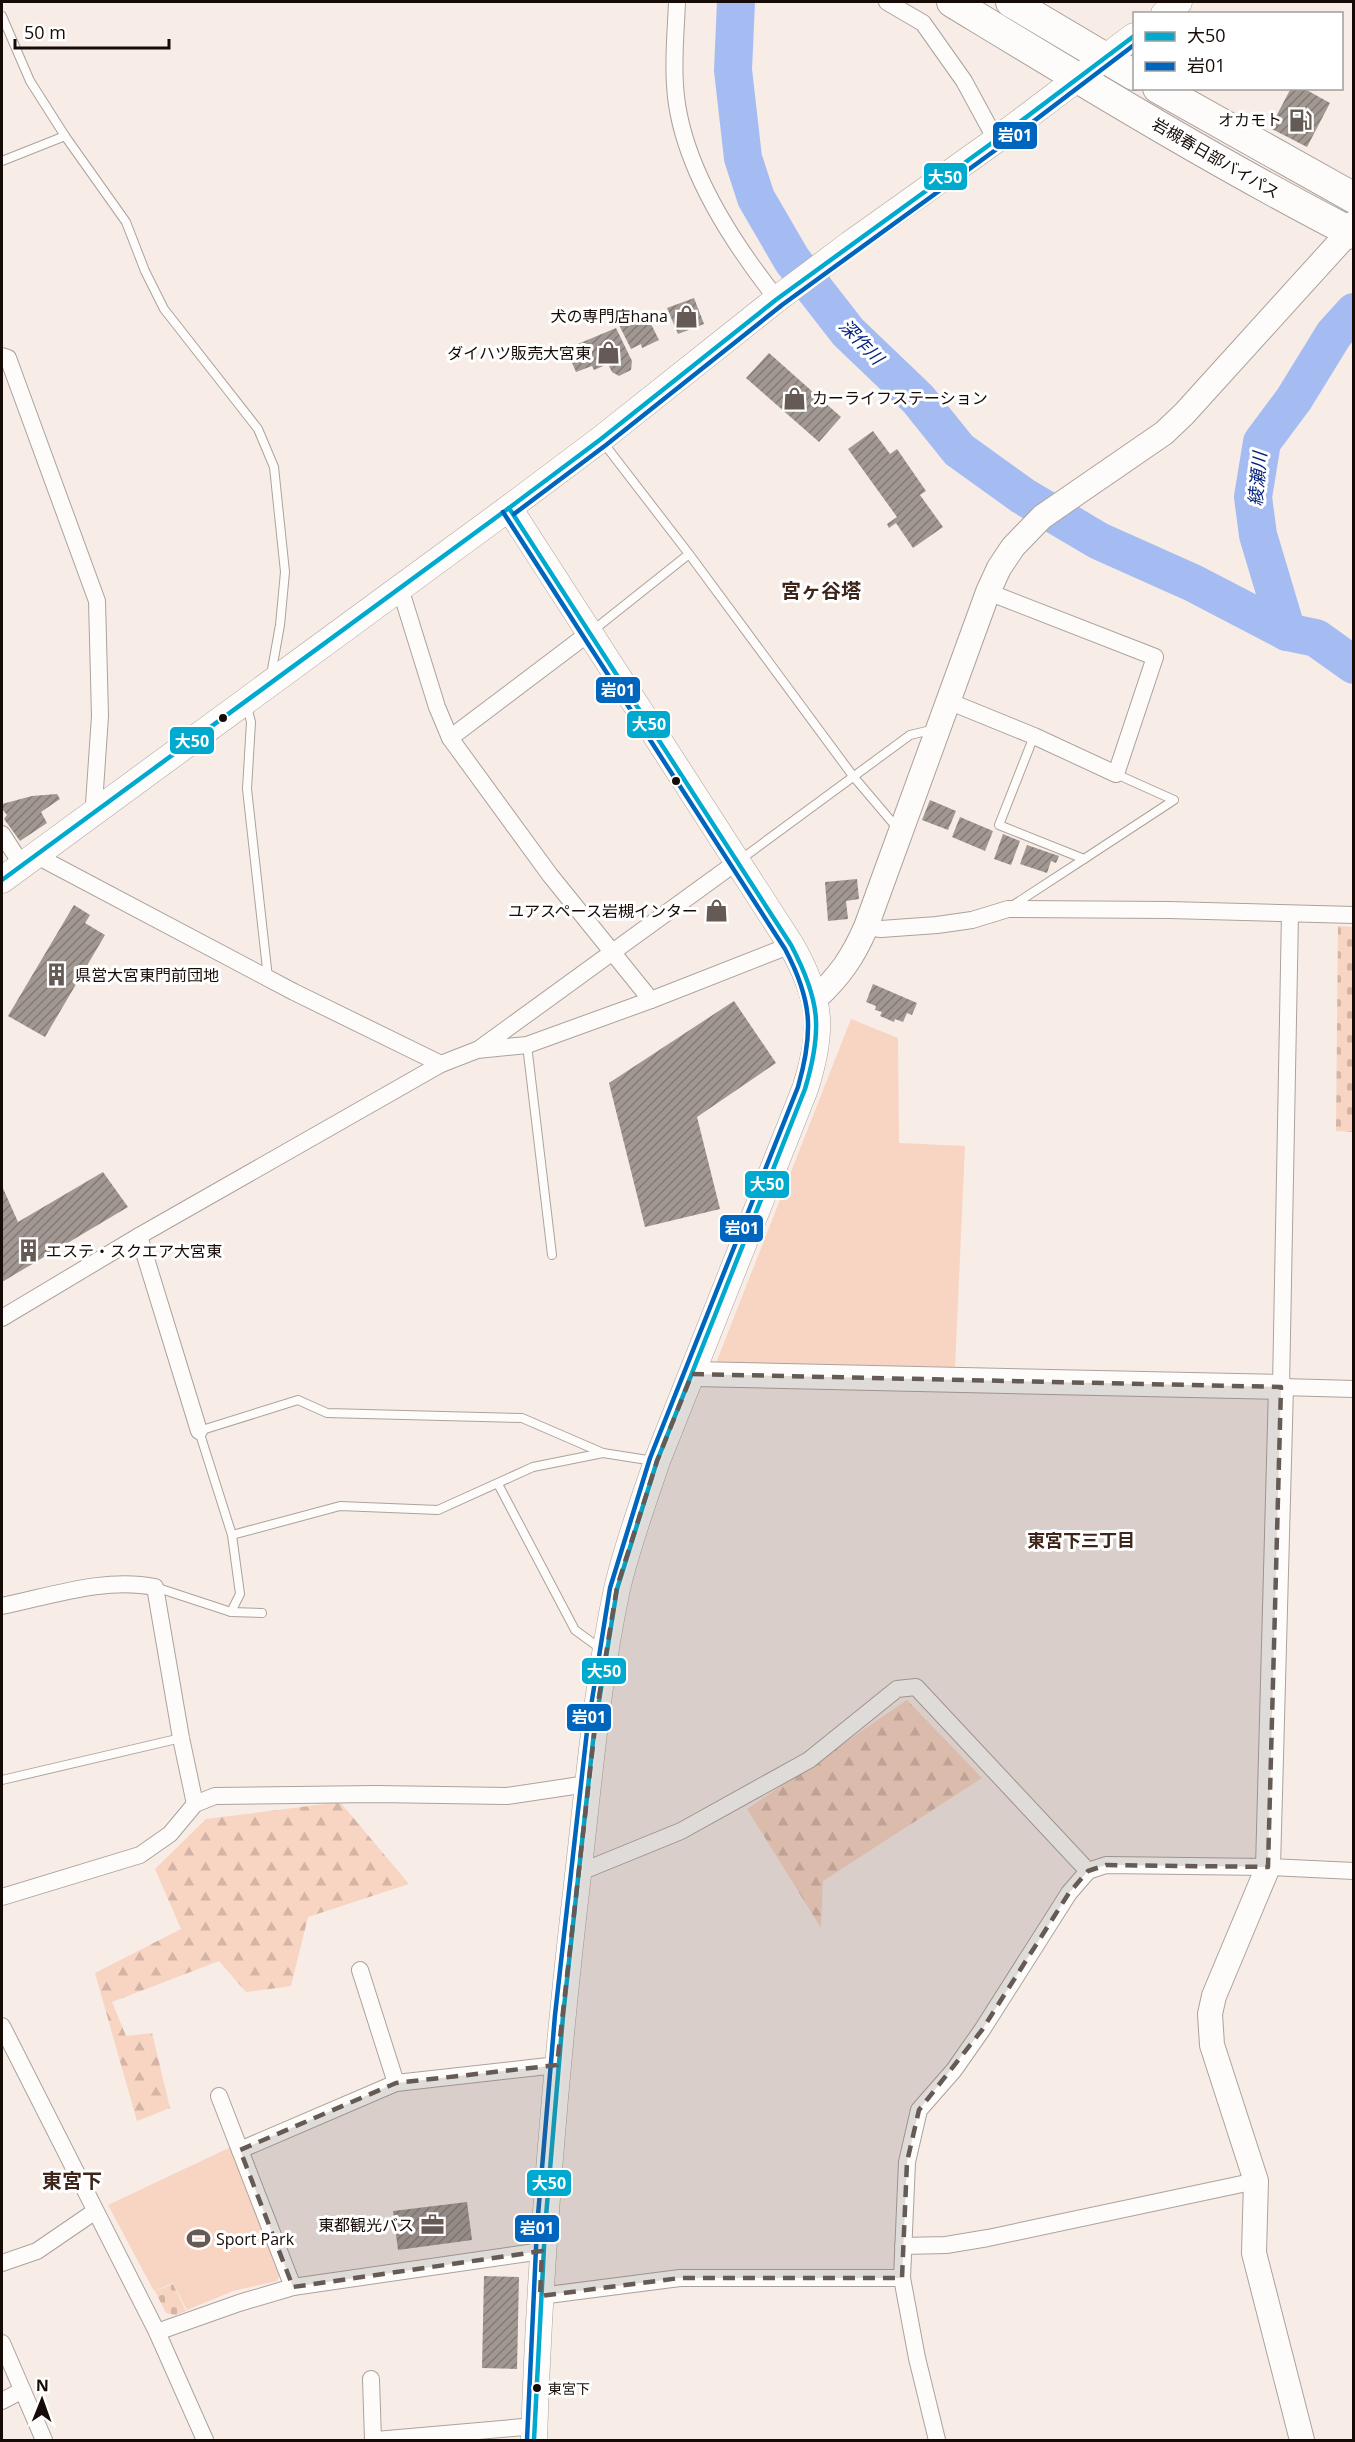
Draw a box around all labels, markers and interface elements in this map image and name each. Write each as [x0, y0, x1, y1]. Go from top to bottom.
scale bar [15, 12, 170, 50]
legend [1133, 12, 1343, 90]
text: 50 m [24, 20, 66, 44]
text: 大50 [1187, 23, 1226, 47]
text: 岩01 [1187, 53, 1226, 77]
fuel station icon: オカモト [1287, 107, 1313, 133]
place label: オカモト [1218, 109, 1282, 131]
street label: 岩槻春日部バイパス [1148, 113, 1284, 203]
line badge: 岩01 [992, 121, 1038, 150]
text: 岩01 [998, 124, 1032, 146]
line badge: 大50 [923, 162, 968, 191]
text: 大50 [928, 166, 962, 188]
shop icon: 犬の専門店hana [673, 303, 699, 329]
place label: 犬の専門店hana [551, 305, 668, 327]
water label: 深作川 [834, 314, 890, 371]
shop icon: ダイハツ販売大宮東 [596, 340, 622, 366]
place label: ダイハツ販売大宮東 [447, 342, 591, 364]
shop icon: カーライフステーション [781, 385, 807, 411]
place label: カーライフステーション [812, 387, 988, 409]
water label: 綾瀬川 [1243, 449, 1271, 507]
district label: 宮ヶ谷塔 [781, 577, 861, 604]
line badge: 岩01 [595, 676, 641, 704]
text: 岩01 [601, 679, 635, 701]
line badge: 大50 [626, 710, 671, 739]
unlabelled marker [217, 712, 229, 724]
text: 大50 [632, 713, 666, 735]
line badge: 大50 [169, 726, 215, 755]
text: 大50 [175, 730, 209, 752]
unlabelled marker [670, 775, 682, 787]
shop icon: ユアスペース岩槻インター [703, 898, 729, 924]
place label: ユアスペース岩槻インター [508, 900, 698, 922]
building icon: 県営大宮東門前団地 [44, 962, 70, 988]
place label: 県営大宮東門前団地 [75, 964, 219, 986]
line badge: 大50 [744, 1170, 790, 1199]
text: 大50 [750, 1173, 784, 1195]
line badge: 岩01 [719, 1214, 764, 1243]
text: 岩01 [725, 1217, 759, 1239]
building icon: エステ・スクエア大宮東 [15, 1238, 41, 1264]
place label: エステ・スクエア大宮東 [46, 1240, 222, 1262]
district label: 東宮下三丁目 [1027, 1528, 1135, 1552]
line badge: 大50 [581, 1657, 627, 1685]
text: 大50 [587, 1660, 621, 1682]
line badge: 岩01 [566, 1703, 612, 1732]
text: 岩01 [572, 1706, 606, 1728]
district label: 東宮下 [42, 2167, 102, 2194]
line badge: 大50 [526, 2169, 572, 2197]
text: 大50 [532, 2172, 566, 2194]
office icon: 東都観光バス [419, 2212, 445, 2238]
place label: 東都観光バス [318, 2214, 414, 2236]
line badge: 岩01 [514, 2214, 560, 2243]
text: 岩01 [520, 2217, 554, 2239]
sports icon: Sport Park [185, 2226, 211, 2252]
place label: Sport Park [216, 2228, 295, 2250]
north arrow [12, 2370, 72, 2430]
text: N [36, 2374, 49, 2396]
place label: 東宮下 [548, 2379, 590, 2398]
marker: 東宮下 [531, 2382, 543, 2394]

